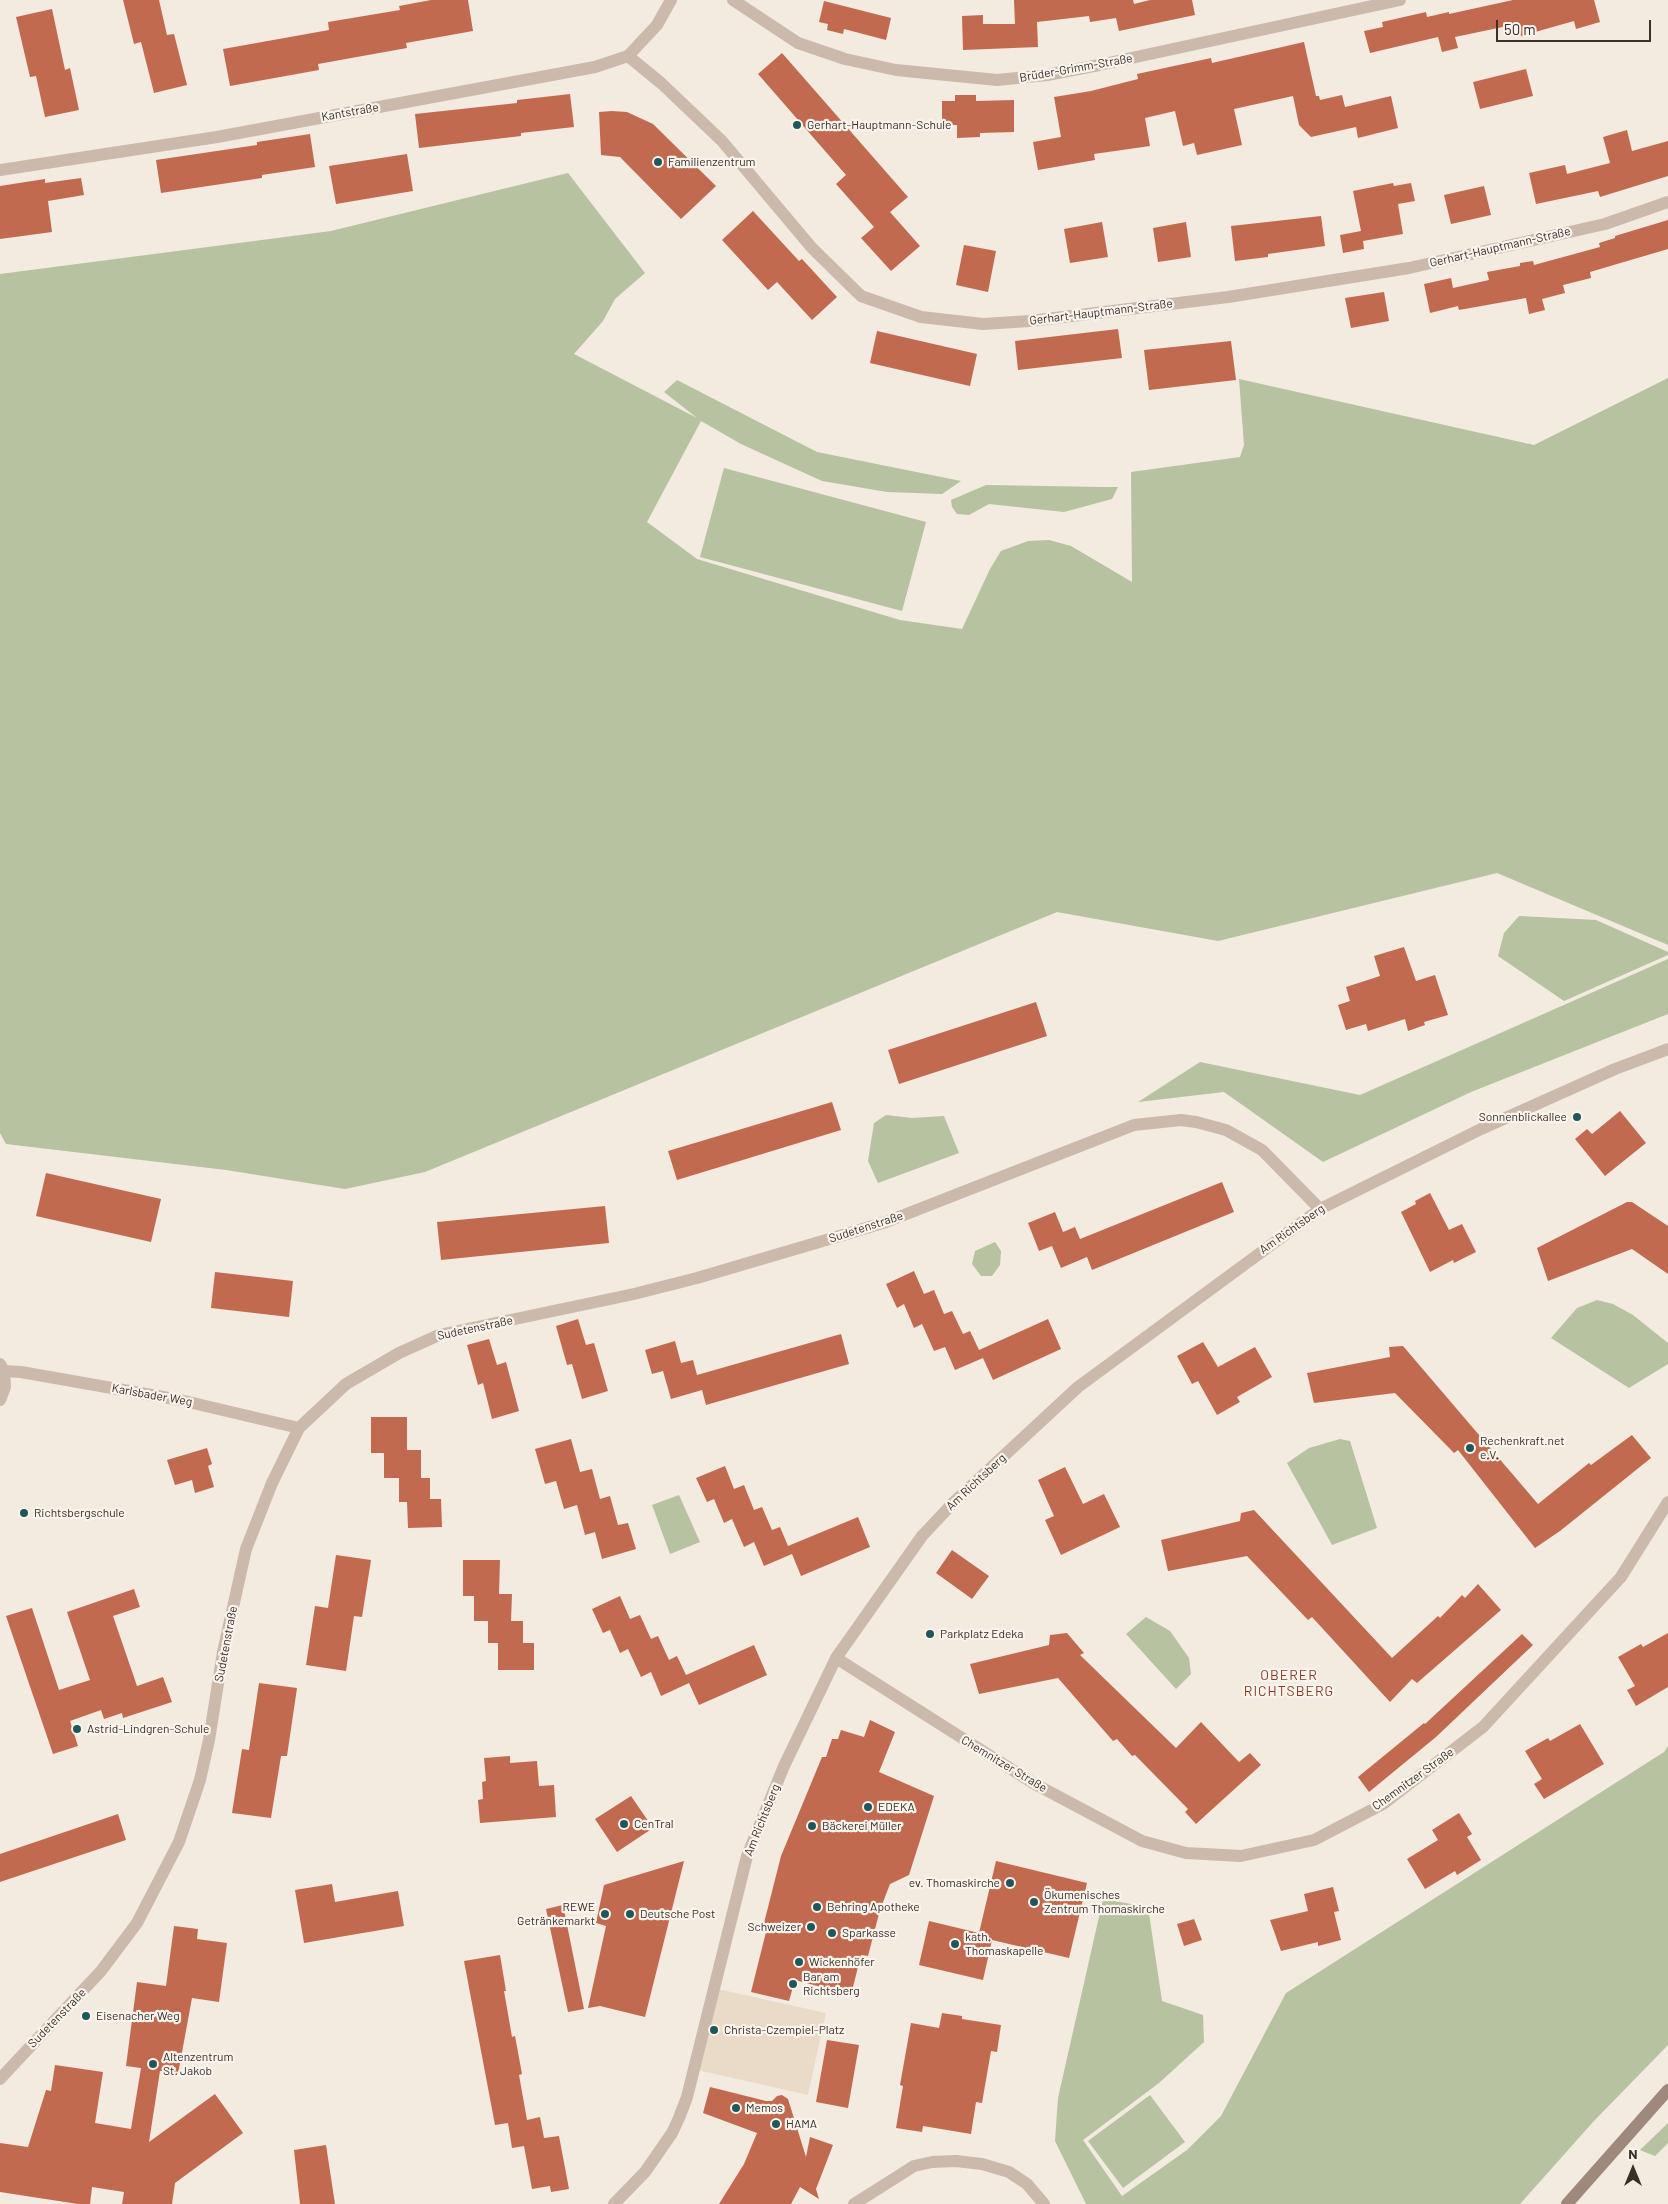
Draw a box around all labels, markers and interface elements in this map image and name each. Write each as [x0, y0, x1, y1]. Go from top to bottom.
scale bar [1498, 10, 1653, 42]
text: 50 m [1504, 20, 1536, 38]
street label: Brüder-Grimm-Straße [1018, 51, 1134, 85]
street label: Kantstraße [320, 100, 380, 124]
place label: Gerhart-Hauptmann-Schule [807, 118, 952, 132]
marker: Gerhart-Hauptmann-Schule [791, 119, 803, 131]
place label: Familienzentrum [668, 155, 756, 169]
marker: Familienzentrum [652, 156, 664, 168]
street label: Gerhart-Hauptmann-Straße [1428, 224, 1572, 270]
street label: Gerhart-Hauptmann-Straße [1029, 296, 1173, 328]
place label: Sonnenblickallee [1479, 1110, 1567, 1124]
marker: Sonnenblickallee [1571, 1111, 1583, 1123]
street label: Am Richtsberg [1257, 1201, 1327, 1257]
street label: Sudetenstraße [827, 1208, 905, 1246]
street label: Sudetenstraße [436, 1313, 514, 1343]
street label: Karlsbader Weg [111, 1381, 193, 1409]
place label: Rechenkraft.net e.V. [1480, 1434, 1565, 1462]
marker: Rechenkraft.net e.V. [1464, 1442, 1476, 1454]
street label: Am Richtsberg [943, 1451, 1009, 1513]
place label: Richtsbergschule [34, 1506, 125, 1520]
marker: Richtsbergschule [18, 1507, 30, 1519]
street label: Sudetenstraße [212, 1605, 240, 1683]
place label: Parkplatz Edeka [940, 1627, 1023, 1641]
marker: Parkplatz Edeka [924, 1628, 936, 1640]
district label: OBERER RICHTSBERG [1243, 1667, 1335, 1700]
place label: Astrid-Lindgren-Schule [87, 1722, 209, 1736]
marker: Astrid-Lindgren-Schule [71, 1723, 83, 1735]
street label: Chemnitzer Straße [959, 1733, 1049, 1795]
street label: Chemnitzer Straße [1369, 1745, 1457, 1813]
street label: Am Richtsberg [741, 1782, 783, 1858]
place label: EDEKA [878, 1800, 915, 1814]
marker: EDEKA [862, 1801, 874, 1813]
place label: CenTral [634, 1817, 674, 1831]
marker: CenTral [618, 1818, 630, 1830]
place label: Bäckerei Müller [822, 1819, 901, 1833]
marker: Bäckerei Müller [806, 1820, 818, 1832]
place label: ev. Thomaskirche [909, 1876, 1000, 1890]
marker: ev. Thomaskirche [1004, 1877, 1016, 1889]
place label: Ökumenisches Zentrum Thomaskirche [1044, 1888, 1165, 1916]
marker: Ökumenisches Zentrum Thomaskirche [1028, 1896, 1040, 1908]
place label: REWE Getränkemarkt [517, 1900, 595, 1928]
place label: Behring Apotheke [827, 1900, 920, 1914]
marker: Behring Apotheke [811, 1901, 823, 1913]
place label: Deutsche Post [640, 1907, 715, 1921]
marker: REWE Getränkemarkt [599, 1908, 611, 1920]
marker: Deutsche Post [624, 1908, 636, 1920]
place label: Schweizer [747, 1920, 801, 1934]
marker: Schweizer [805, 1921, 817, 1933]
place label: Sparkasse [842, 1926, 896, 1940]
marker: Sparkasse [826, 1927, 838, 1939]
place label: kath. Thomaskapelle [965, 1930, 1043, 1958]
marker: kath. Thomaskapelle [949, 1938, 961, 1950]
place label: Wickenhöfer [809, 1955, 875, 1969]
marker: Wickenhöfer [793, 1956, 805, 1968]
place label: Bar am Richtsberg [803, 1970, 860, 1998]
marker: Bar am Richtsberg [787, 1978, 799, 1990]
street label: Sudetenstraße [25, 1985, 89, 2051]
place label: Eisenacher Weg [96, 2009, 180, 2023]
marker: Eisenacher Weg [80, 2010, 92, 2022]
place label: Christa-Czempiel-Platz [724, 2023, 844, 2037]
marker: Christa-Czempiel-Platz [708, 2024, 720, 2036]
place label: Altenzentrum St. Jakob [163, 2050, 233, 2078]
marker: Altenzentrum St. Jakob [147, 2058, 159, 2070]
place label: Memos [746, 2101, 783, 2115]
marker: Memos [730, 2102, 742, 2114]
place label: HAMA [786, 2117, 817, 2131]
marker: HAMA [770, 2118, 782, 2130]
north arrow [1608, 2144, 1658, 2194]
text: N [1628, 2145, 1638, 2162]

